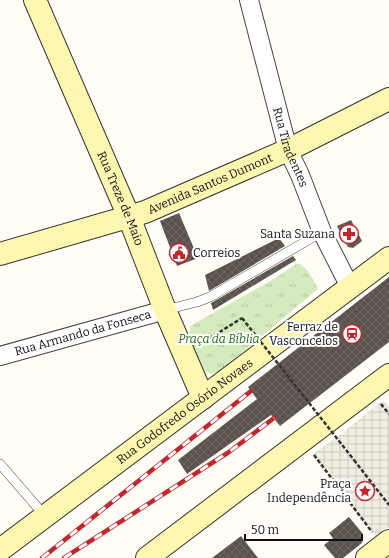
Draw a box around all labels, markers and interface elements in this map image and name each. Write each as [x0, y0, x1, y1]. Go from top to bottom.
street label: Rua Tiradentes [270, 106, 311, 189]
street label: Rua Treze de Maio [94, 149, 146, 248]
street label: Avenida Santos Dumont [146, 150, 275, 217]
pharmacy icon: Santa Suzana [338, 223, 360, 245]
place label: Santa Suzana [260, 227, 335, 241]
public building icon: Correios [168, 242, 190, 264]
place label: Correios [193, 246, 241, 260]
street label: Rua Armando da Fonseca [13, 307, 153, 359]
place label: Ferraz de Vasconcelos [269, 320, 338, 348]
station icon: Ferraz de Vasconcelos [341, 323, 363, 345]
park label: Praça da Bíblia [178, 332, 260, 346]
street label: Rua Godofredo Osório Novaes [114, 355, 256, 467]
place label: Praça Independência [267, 477, 351, 505]
place icon: Praça Independência [354, 480, 376, 502]
scale bar [245, 516, 362, 542]
text: 50 m [251, 523, 280, 537]

